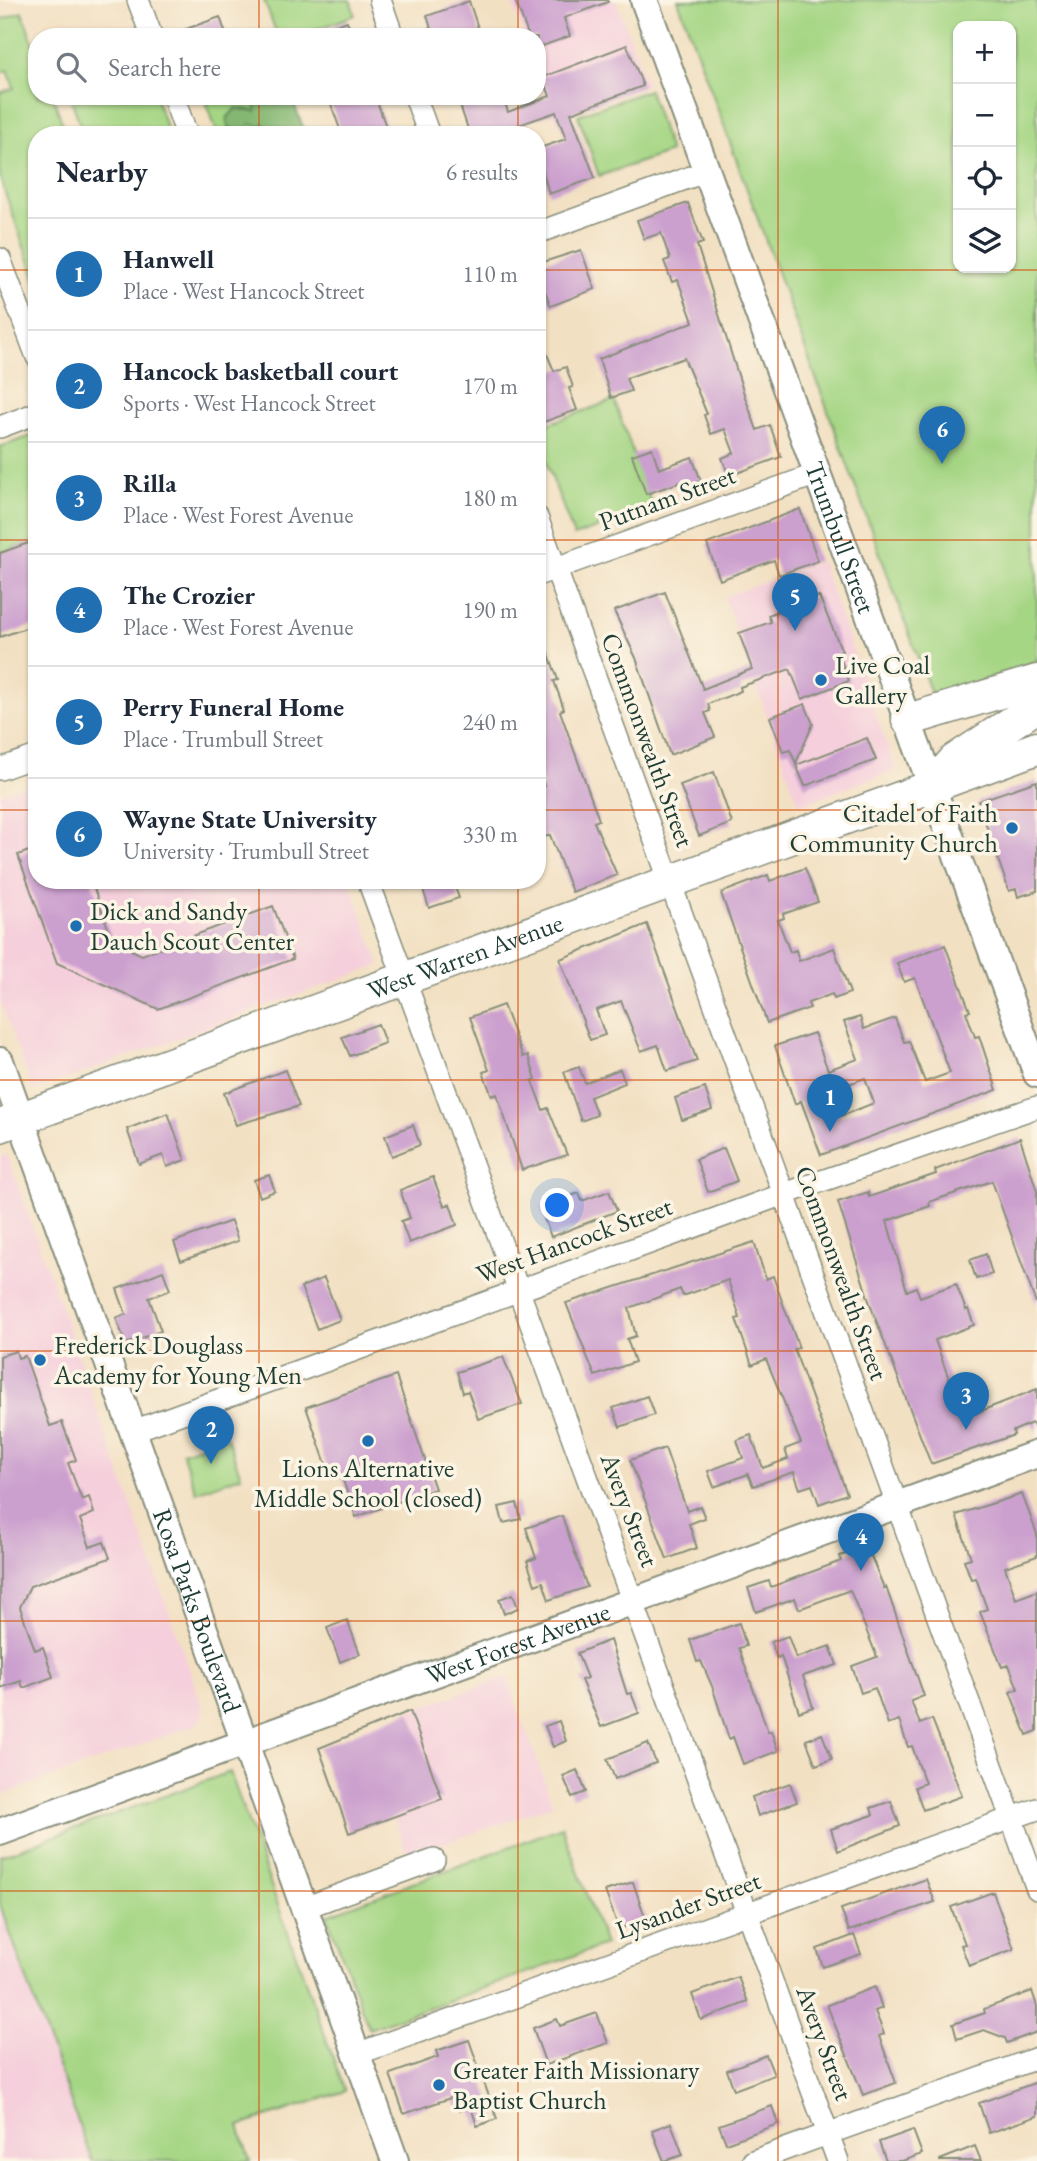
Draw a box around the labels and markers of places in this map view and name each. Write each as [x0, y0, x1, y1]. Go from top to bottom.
pin: 6 [919, 406, 965, 464]
pin: 5 [772, 573, 818, 631]
place label: Live Coal Gallery [835, 648, 930, 712]
marker: Live Coal Gallery [813, 672, 829, 688]
place label: Citadel of Faith Community Church [789, 796, 998, 860]
marker: Citadel of Faith Community Church [1004, 820, 1020, 836]
place label: Dick and Sandy Dauch Scout Center [90, 894, 295, 958]
marker: Dick and Sandy Dauch Scout Center [68, 918, 84, 934]
pin: 1 [807, 1074, 853, 1132]
place label: Frederick Douglass Academy for Young Men [53, 1328, 302, 1392]
marker: Frederick Douglass Academy for Young Men [32, 1352, 48, 1368]
pin: 3 [943, 1372, 989, 1430]
pin: 2 [188, 1406, 234, 1464]
marker: Lions Alternative Middle School (closed) [360, 1433, 376, 1449]
place label: Lions Alternative Middle School (closed) [254, 1451, 482, 1515]
pin: 4 [838, 1513, 884, 1571]
place label: Greater Faith Missionary Baptist Church [453, 2053, 700, 2117]
marker: Greater Faith Missionary Baptist Church [431, 2077, 447, 2093]

